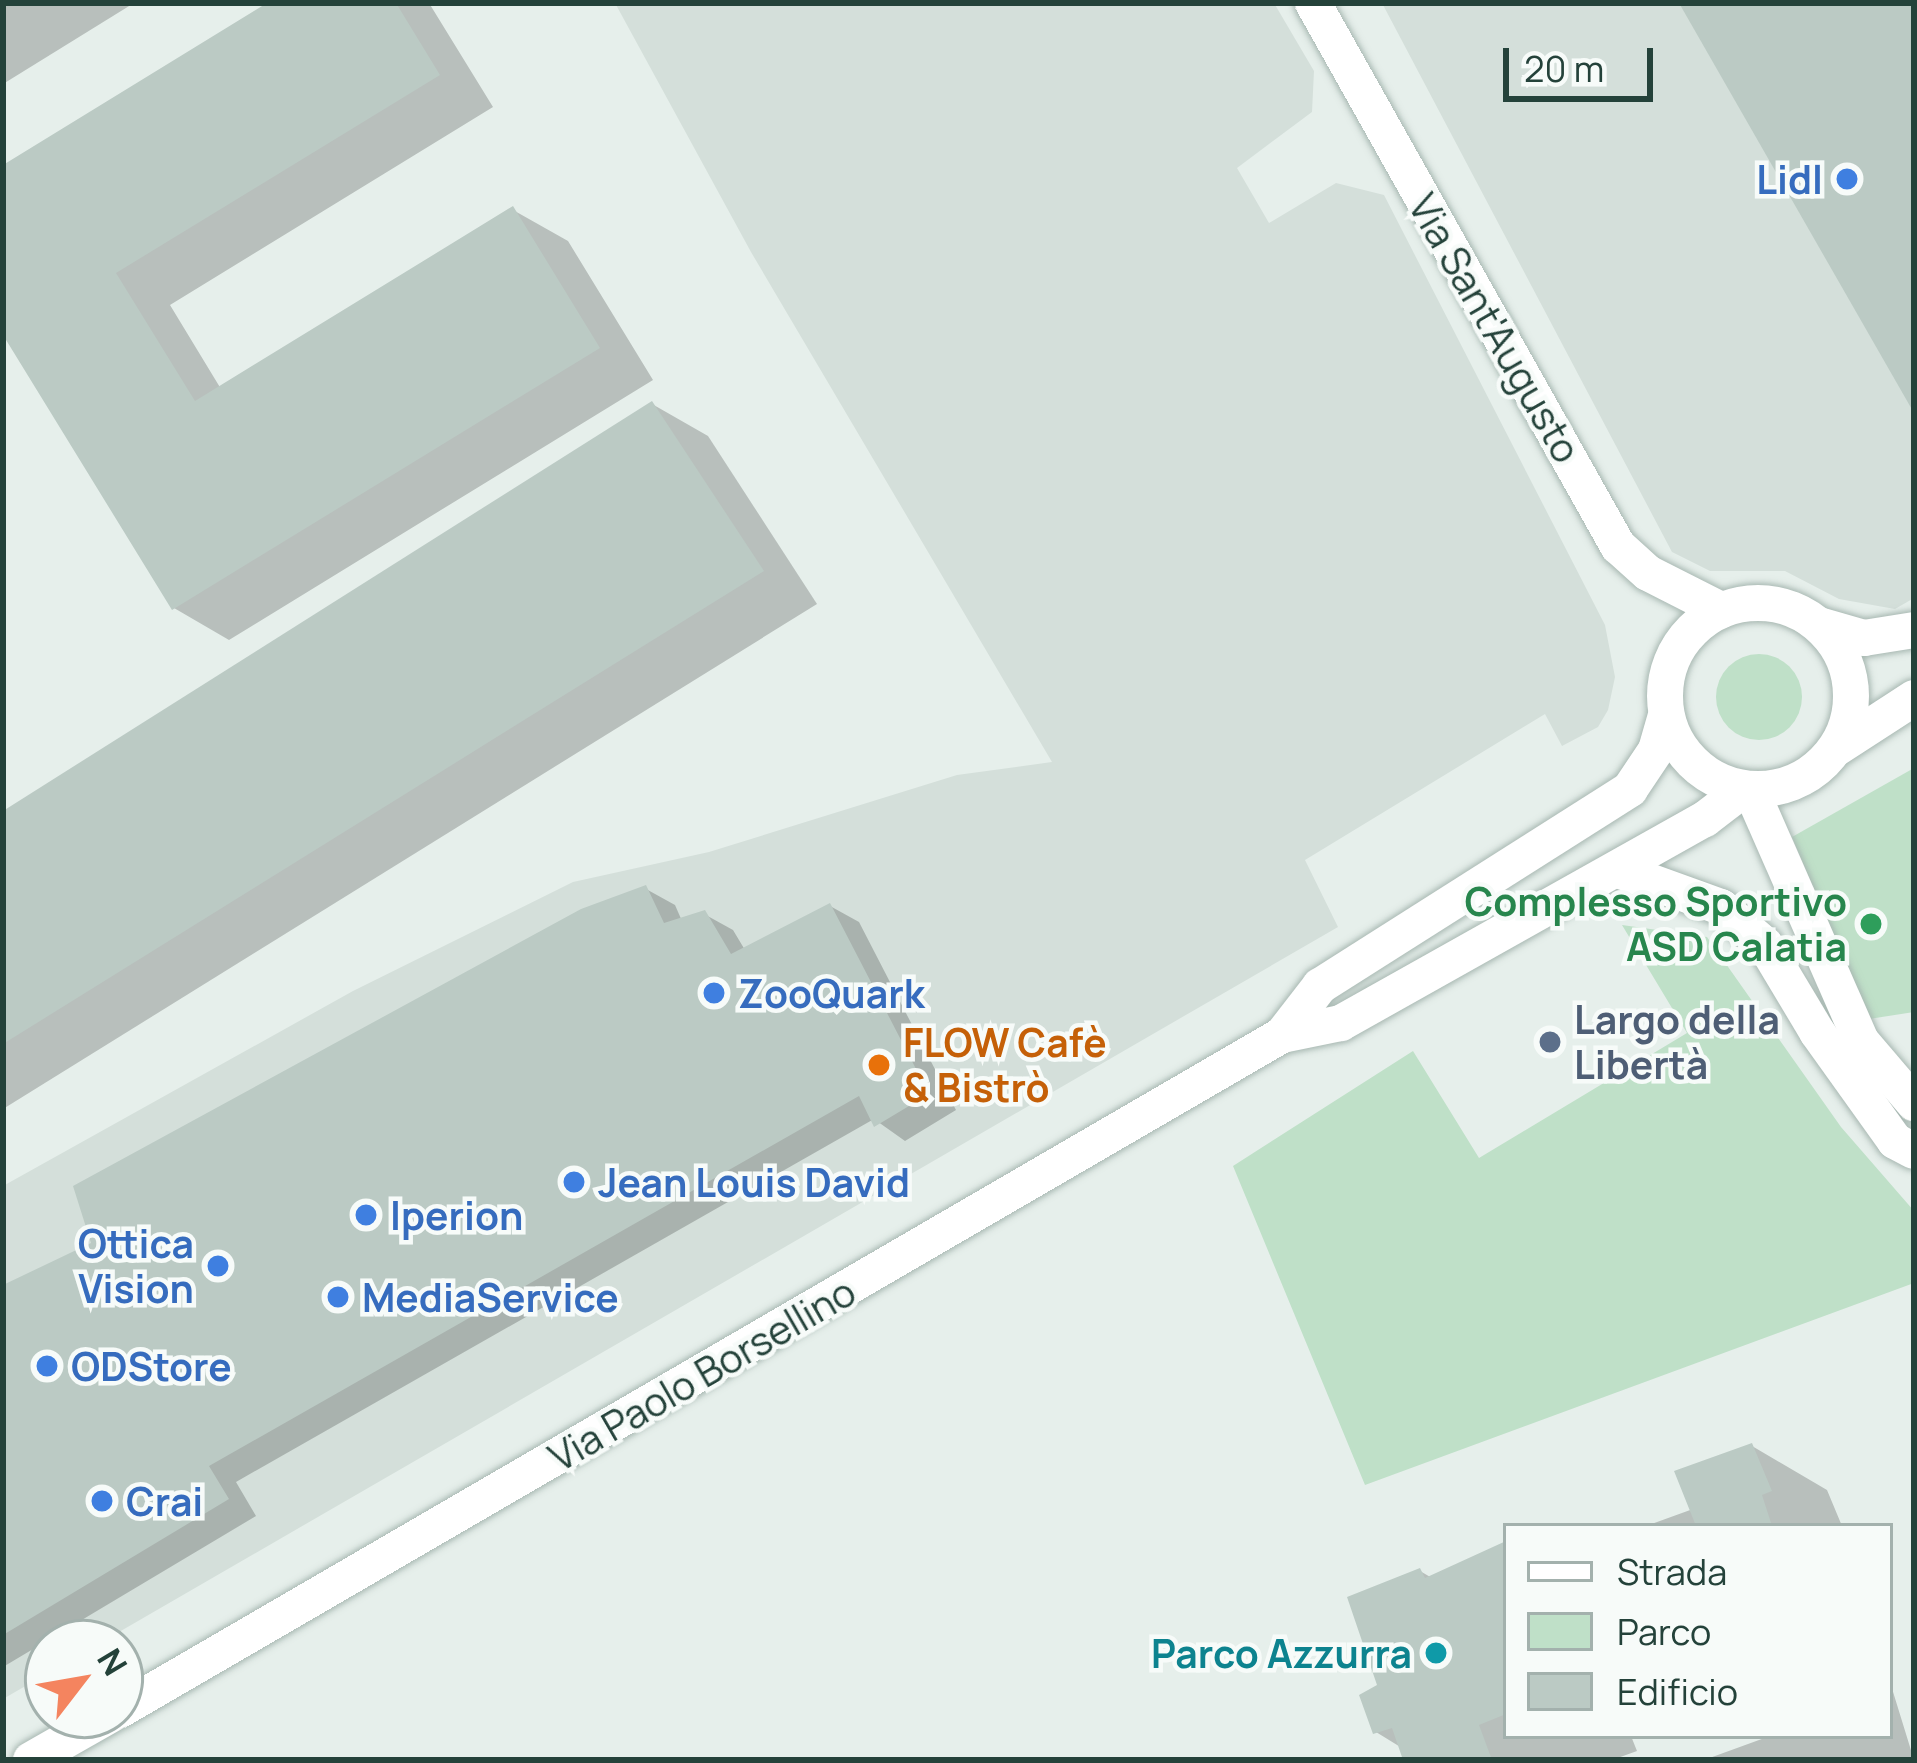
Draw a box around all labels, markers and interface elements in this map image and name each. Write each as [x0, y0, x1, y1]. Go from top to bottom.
scale bar [1509, 24, 1659, 98]
text: 20 m [1524, 44, 1604, 93]
place label: Lidl [1756, 156, 1823, 202]
marker: Lidl [1834, 166, 1860, 192]
street label: Via Sant'Augusto [1399, 186, 1591, 470]
place label: Complesso Sportivo ASD Calatia [1464, 879, 1847, 970]
marker: Complesso Sportivo ASD Calatia [1858, 911, 1884, 937]
place label: ZooQuark [738, 970, 925, 1016]
marker: ZooQuark [701, 980, 727, 1006]
place label: Largo della Libertà [1574, 997, 1780, 1088]
place label: FLOW Cafè & Bistrò [903, 1020, 1107, 1111]
marker: Largo della Libertà [1537, 1029, 1563, 1055]
marker: FLOW Cafè & Bistrò [866, 1052, 892, 1078]
place label: Jean Louis David [598, 1159, 910, 1205]
marker: Jean Louis David [561, 1169, 587, 1195]
place label: Iperion [390, 1192, 523, 1238]
marker: Iperion [353, 1202, 379, 1228]
place label: Ottica Vision [78, 1221, 194, 1312]
marker: Ottica Vision [205, 1253, 231, 1279]
street label: Via Paolo Borsellino [541, 1267, 863, 1481]
place label: MediaService [362, 1274, 619, 1320]
marker: MediaService [325, 1284, 351, 1310]
place label: ODStore [71, 1343, 232, 1389]
marker: ODStore [34, 1353, 60, 1379]
place label: Crai [126, 1478, 203, 1524]
marker: Crai [89, 1488, 115, 1514]
legend [1503, 1523, 1893, 1739]
text: Strada [1617, 1547, 1727, 1596]
text: Parco [1617, 1607, 1711, 1656]
north arrow [24, 1619, 144, 1739]
place label: Parco Azzurra [1151, 1630, 1412, 1676]
text: N [87, 1640, 138, 1683]
marker: Parco Azzurra [1423, 1640, 1449, 1666]
text: Edificio [1617, 1667, 1738, 1716]

